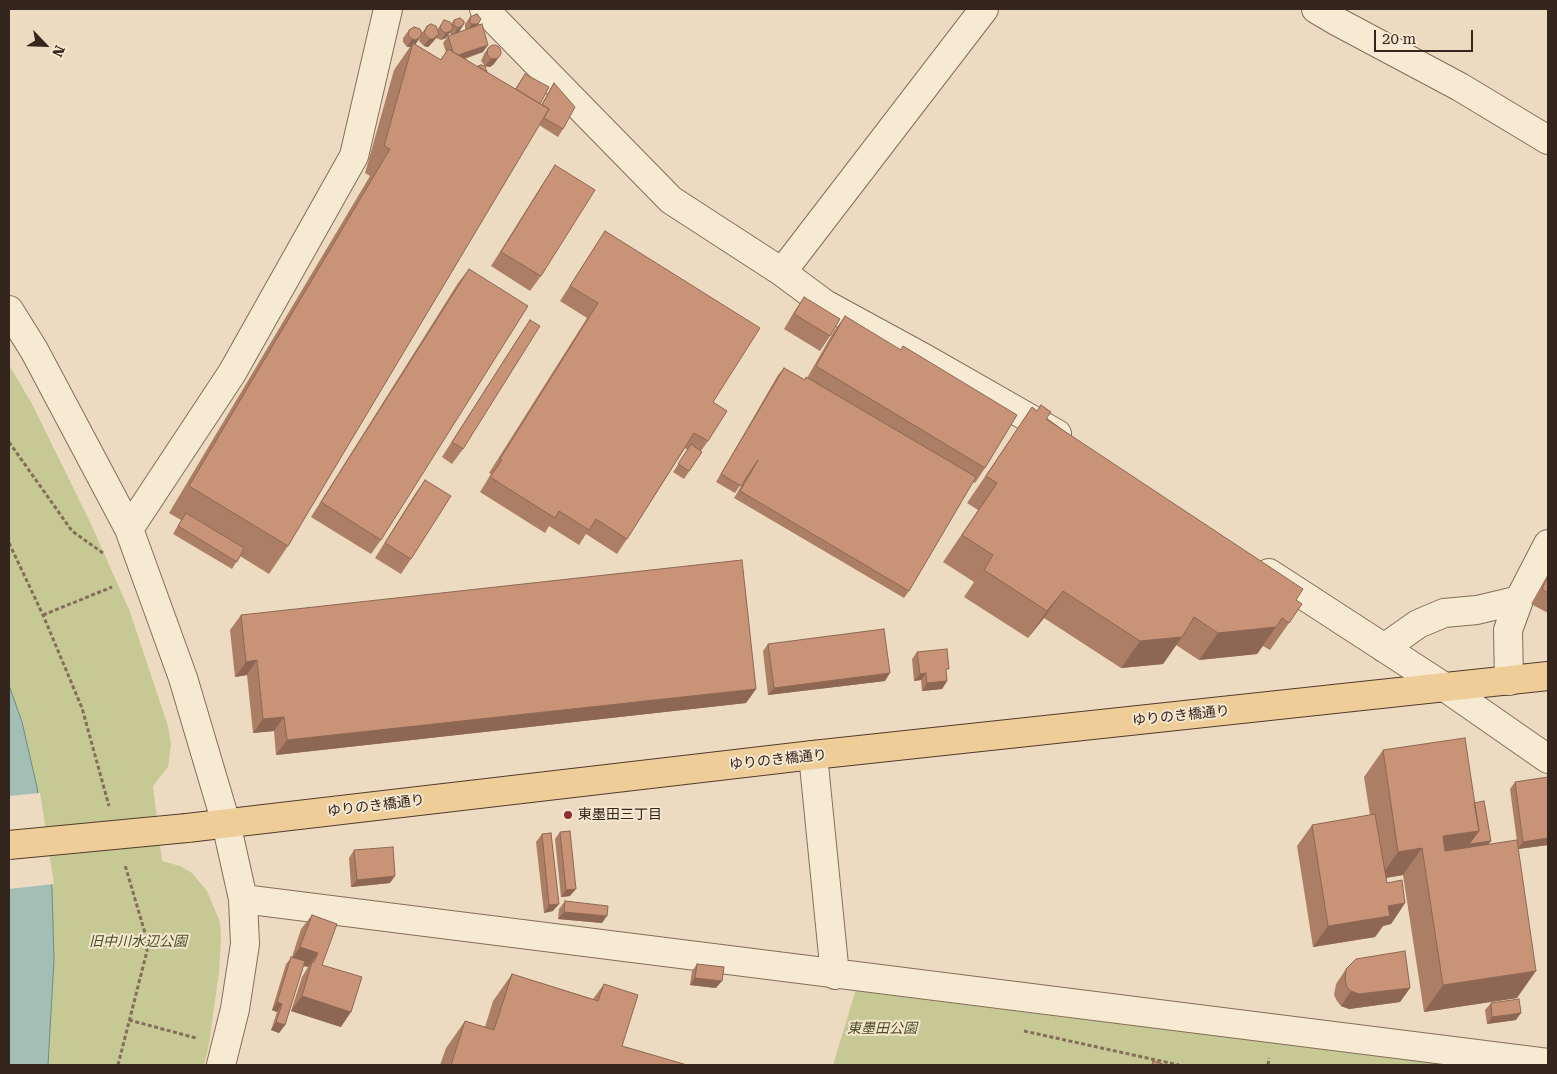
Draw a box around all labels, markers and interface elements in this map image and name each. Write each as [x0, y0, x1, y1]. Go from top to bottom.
north arrow [20, 20, 70, 70]
scale bar [1377, 20, 1476, 52]
text: 20 m [1382, 30, 1416, 48]
text: N [49, 43, 68, 59]
street label: ゆりのき橋通り [1131, 703, 1231, 729]
street label: ゆりのき橋通り [728, 747, 828, 773]
street label: ゆりのき橋通り [326, 792, 426, 820]
place label: 東墨田三丁目 [578, 807, 662, 823]
marker: 東墨田三丁目 [562, 809, 574, 821]
park label: 旧中川水辺公園 [89, 934, 187, 950]
park label: 東墨田公園 [847, 1021, 917, 1037]

